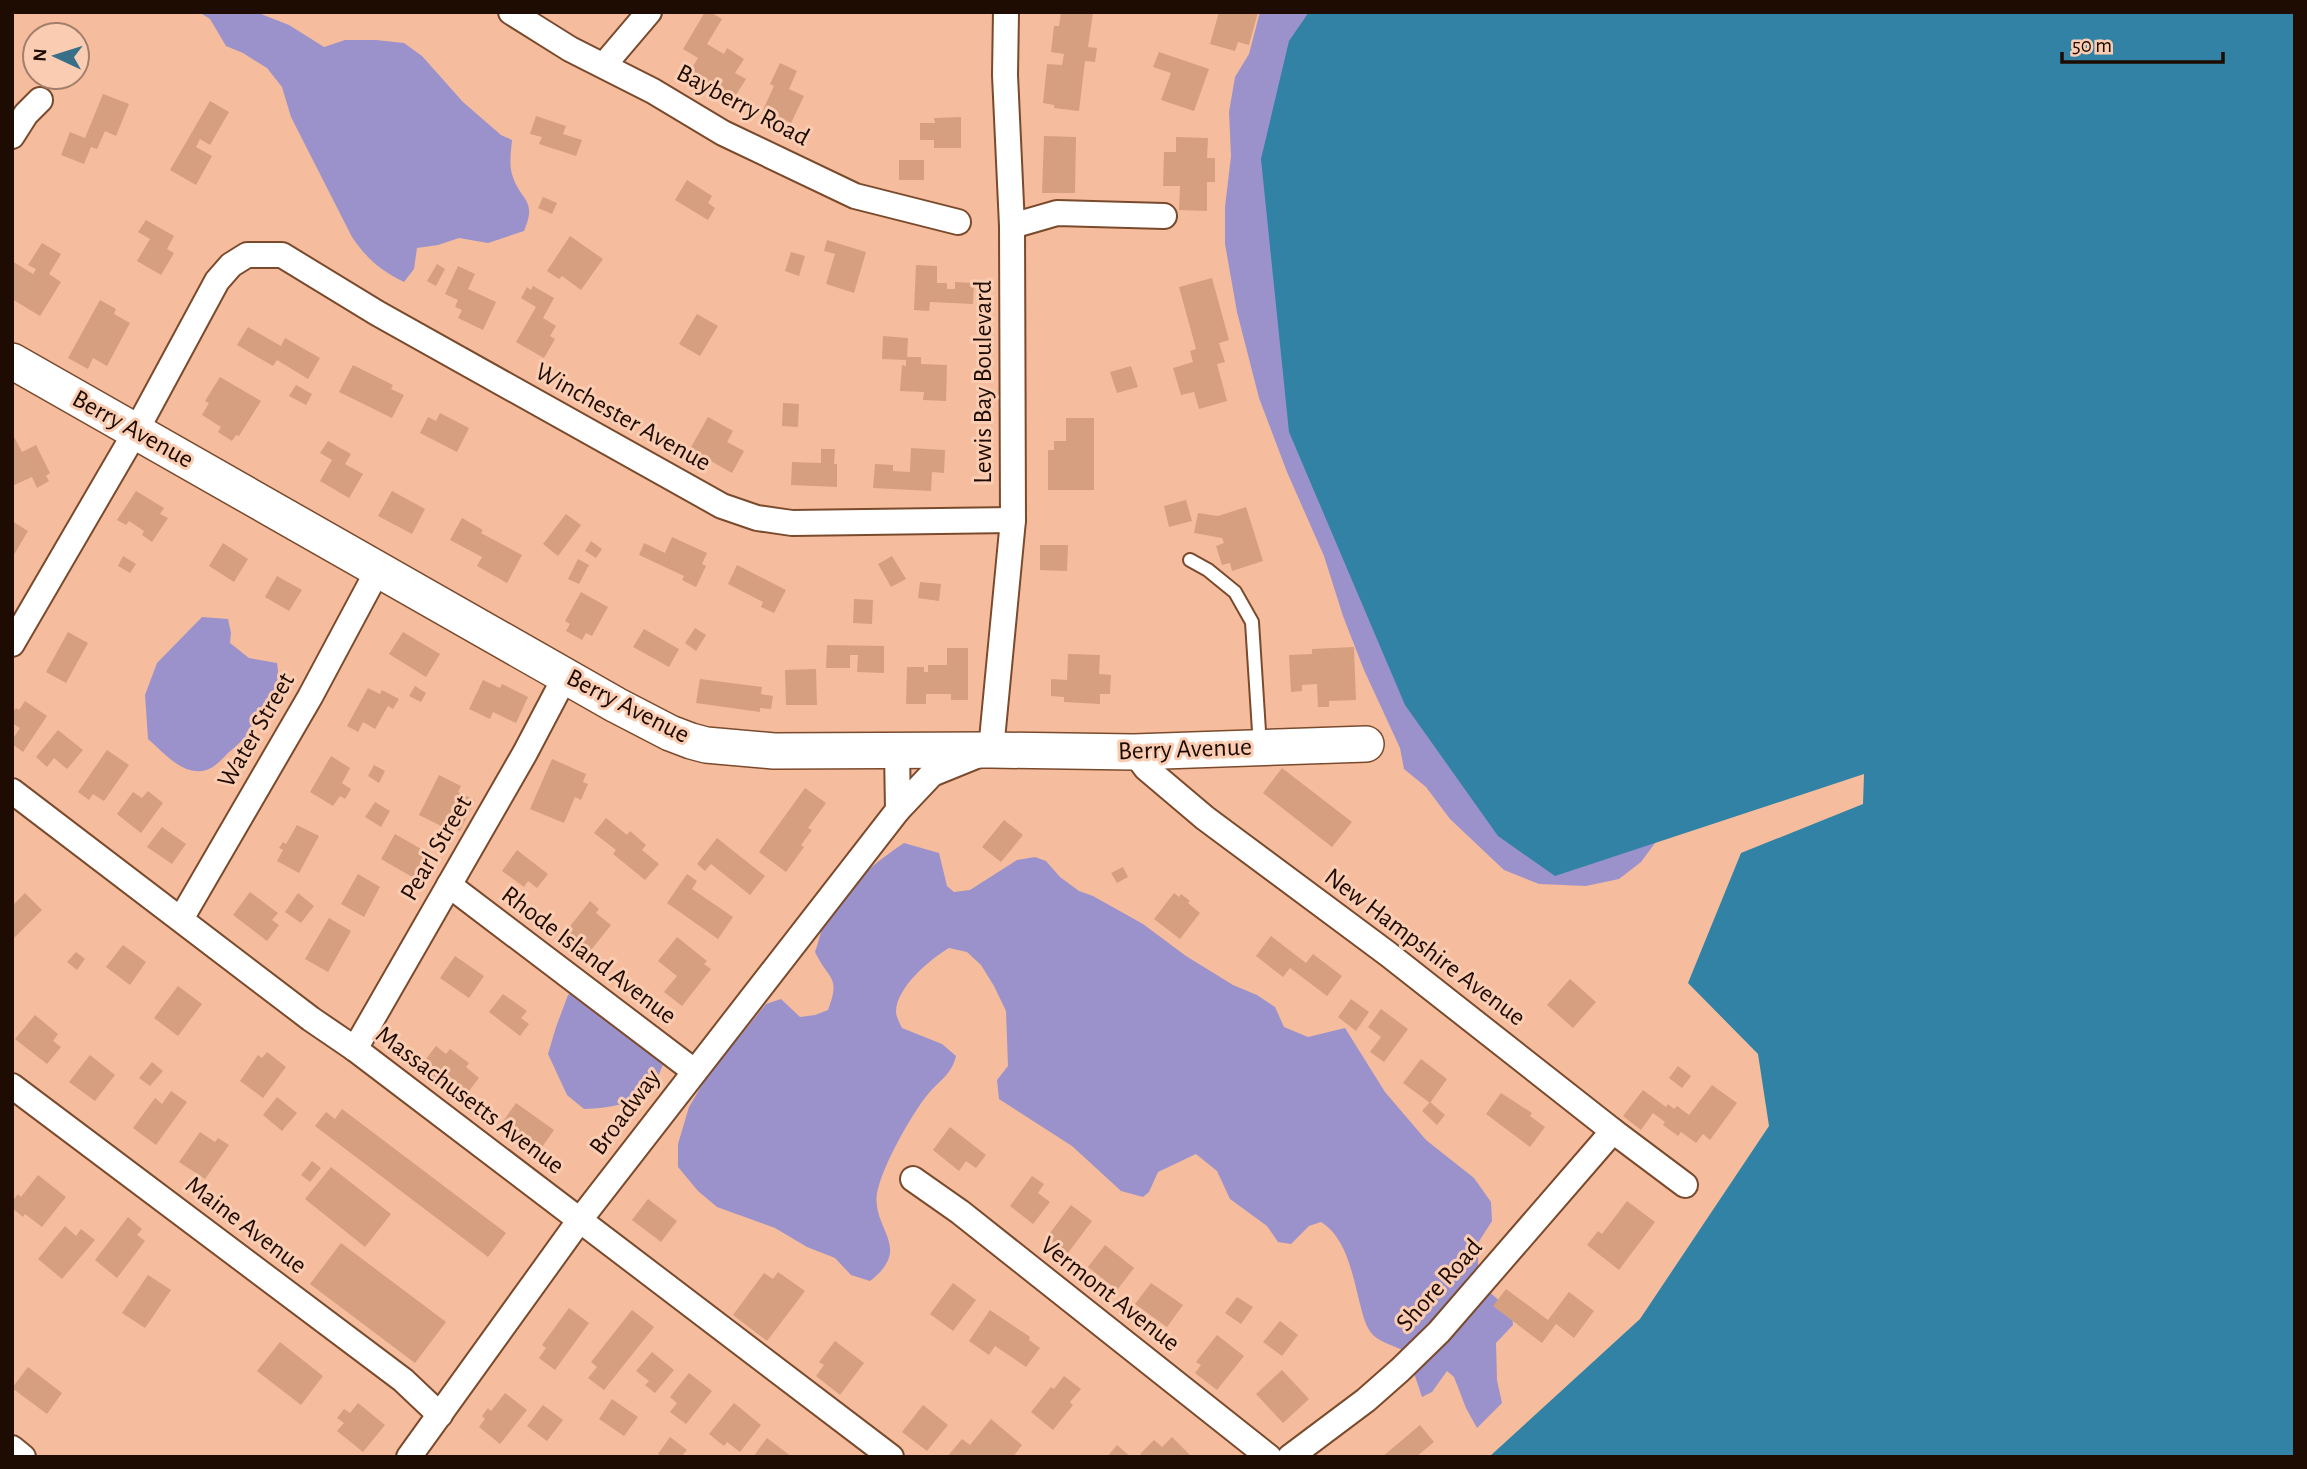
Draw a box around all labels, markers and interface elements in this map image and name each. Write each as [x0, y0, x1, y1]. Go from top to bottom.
north arrow [21, 21, 91, 91]
scale bar [2062, 21, 2223, 65]
text: 50 m [2072, 35, 2112, 56]
text: N [31, 48, 50, 62]
street label: Bayberry Road [672, 59, 814, 151]
street label: Lewis Bay Boulevard [970, 280, 996, 484]
street label: Winchester Avenue [531, 358, 715, 476]
street label: Berry Avenue [68, 385, 198, 473]
street label: Berry Avenue [562, 664, 694, 748]
street label: Water Street [213, 668, 299, 792]
street label: Berry Avenue [1118, 734, 1252, 764]
street label: Pearl Street [396, 791, 476, 905]
street label: New Hampshire Avenue [1320, 863, 1530, 1031]
street label: Rhode Island Avenue [497, 881, 681, 1029]
street label: Massachusetts Avenue [371, 1021, 569, 1179]
street label: Broadway [584, 1064, 666, 1160]
street label: Maine Avenue [181, 1171, 311, 1279]
street label: Vermont Avenue [1035, 1232, 1185, 1356]
street label: Shore Road [1391, 1234, 1487, 1336]

